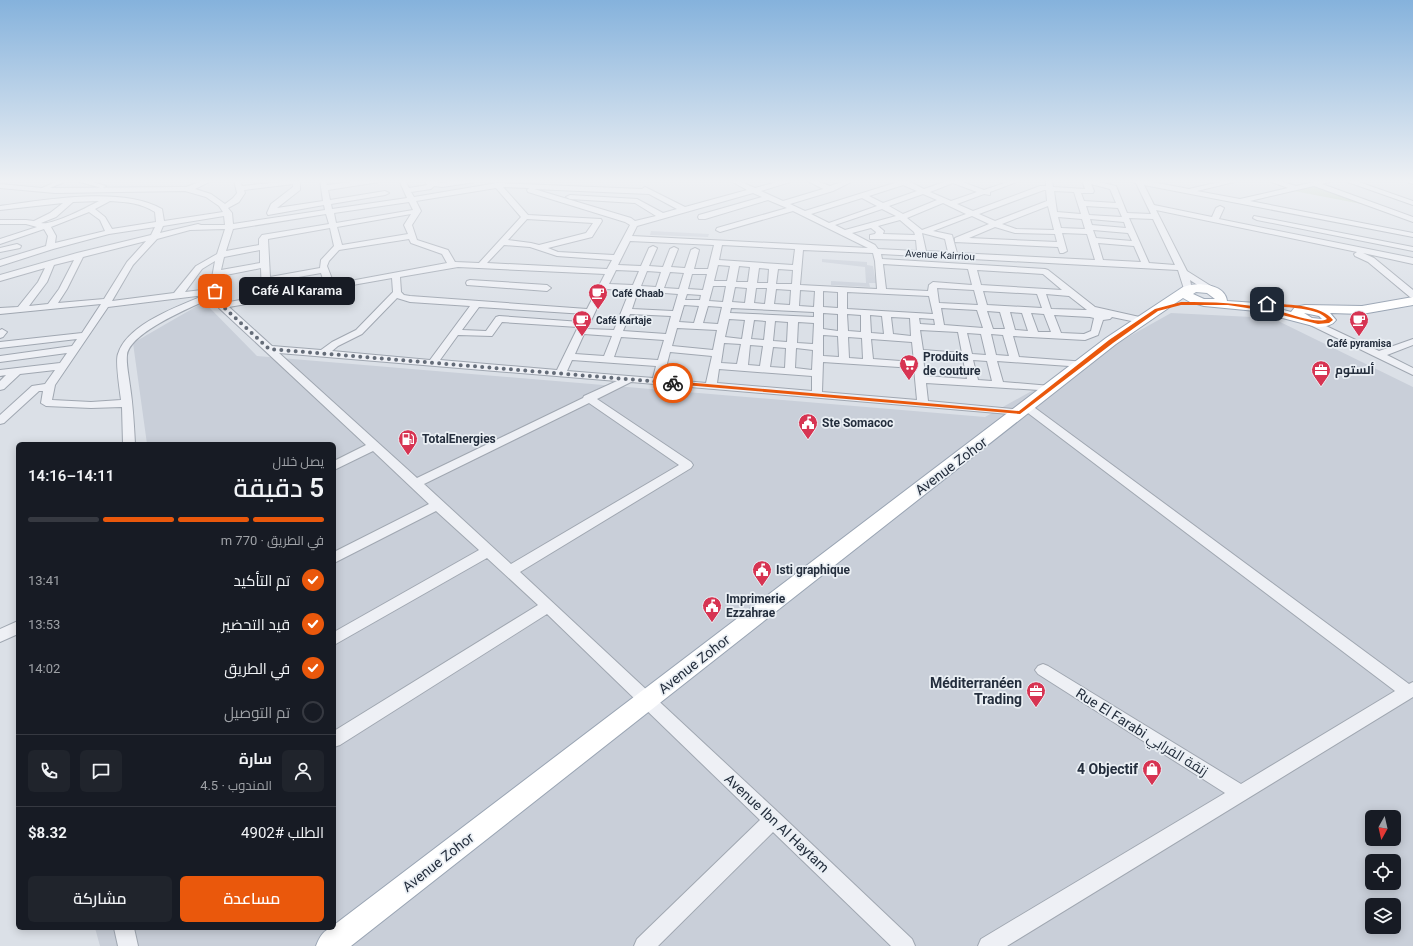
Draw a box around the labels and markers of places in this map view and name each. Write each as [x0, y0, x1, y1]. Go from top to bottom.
pin [198, 274, 232, 308]
callout: Café Al Karama [239, 277, 355, 305]
cafe icon: Café Chaab [587, 282, 609, 310]
pin [1250, 287, 1284, 321]
place label: Café Chaab [612, 288, 664, 299]
cafe icon: Café Kartaje [571, 309, 593, 337]
cafe icon: Café pyramisa [1348, 309, 1370, 337]
place label: Café Kartaje [596, 315, 652, 326]
place label: Café pyramisa [1327, 338, 1392, 349]
place label: Produits de couture [923, 350, 981, 378]
supermarket icon: Produits de couture [898, 353, 920, 381]
office icon: ألستوم [1310, 359, 1332, 387]
place label: ألستوم [1335, 362, 1375, 378]
public building icon: Ste Somacoc [797, 412, 819, 440]
place label: Ste Somacoc [822, 416, 893, 430]
fuel station icon: TotalEnergies [397, 428, 419, 456]
place label: TotalEnergies [422, 432, 496, 446]
public building icon: Isti graphique [751, 559, 773, 587]
place label: Isti graphique [776, 563, 851, 577]
place label: Imprimerie Ezzahrae [726, 592, 786, 620]
public building icon: Imprimerie Ezzahrae [701, 595, 723, 623]
place label: Méditerranéen Trading [930, 675, 1022, 707]
office icon: Méditerranéen Trading [1025, 680, 1047, 708]
shop icon: 4 Objectif [1141, 758, 1163, 786]
place label: 4 Objectif [1077, 761, 1139, 777]

